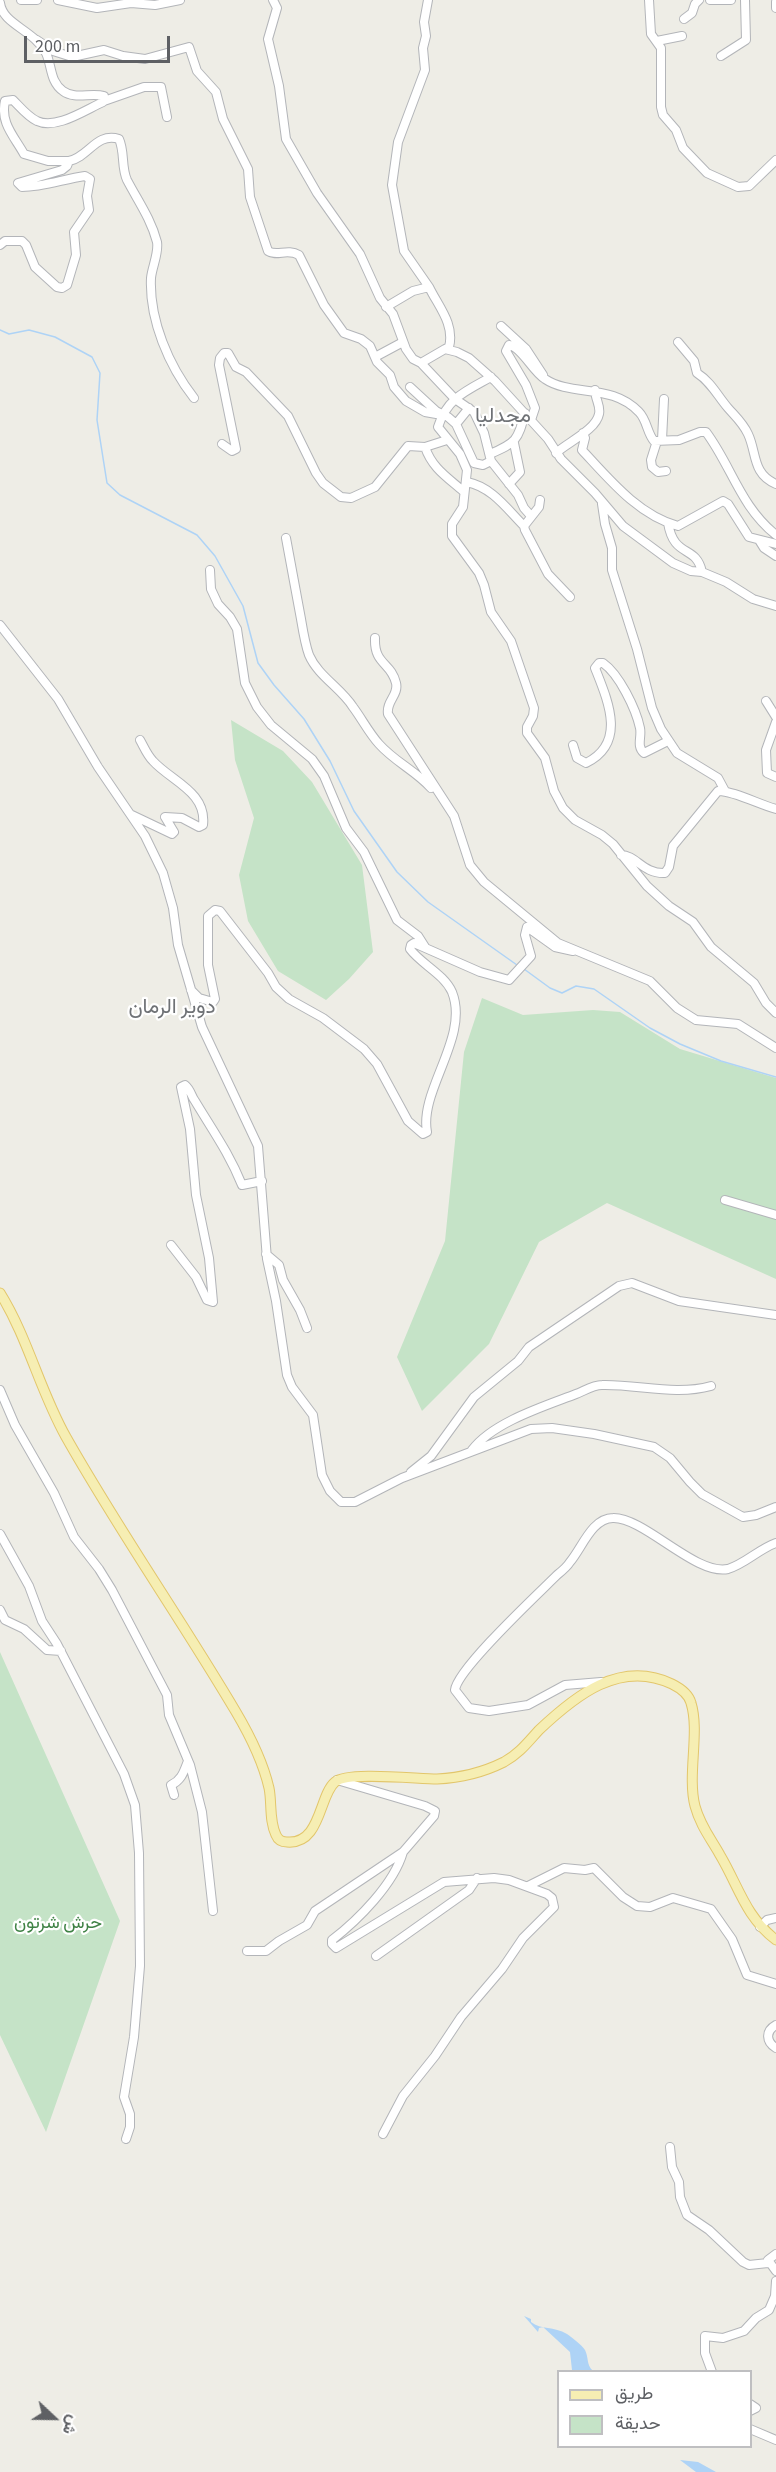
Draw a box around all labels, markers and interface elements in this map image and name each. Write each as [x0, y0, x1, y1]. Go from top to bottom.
scale bar [27, 24, 172, 62]
text: 200 m [35, 34, 80, 59]
district label: مجدليا [475, 404, 531, 430]
district label: دوير الرمان [128, 995, 216, 1021]
park label: حرش شرتون [14, 1913, 102, 1935]
legend [557, 2370, 752, 2448]
text: طريق [615, 2381, 653, 2406]
north arrow [24, 2388, 84, 2448]
text: حديقة [615, 2411, 661, 2436]
text: ش [57, 2412, 84, 2438]

